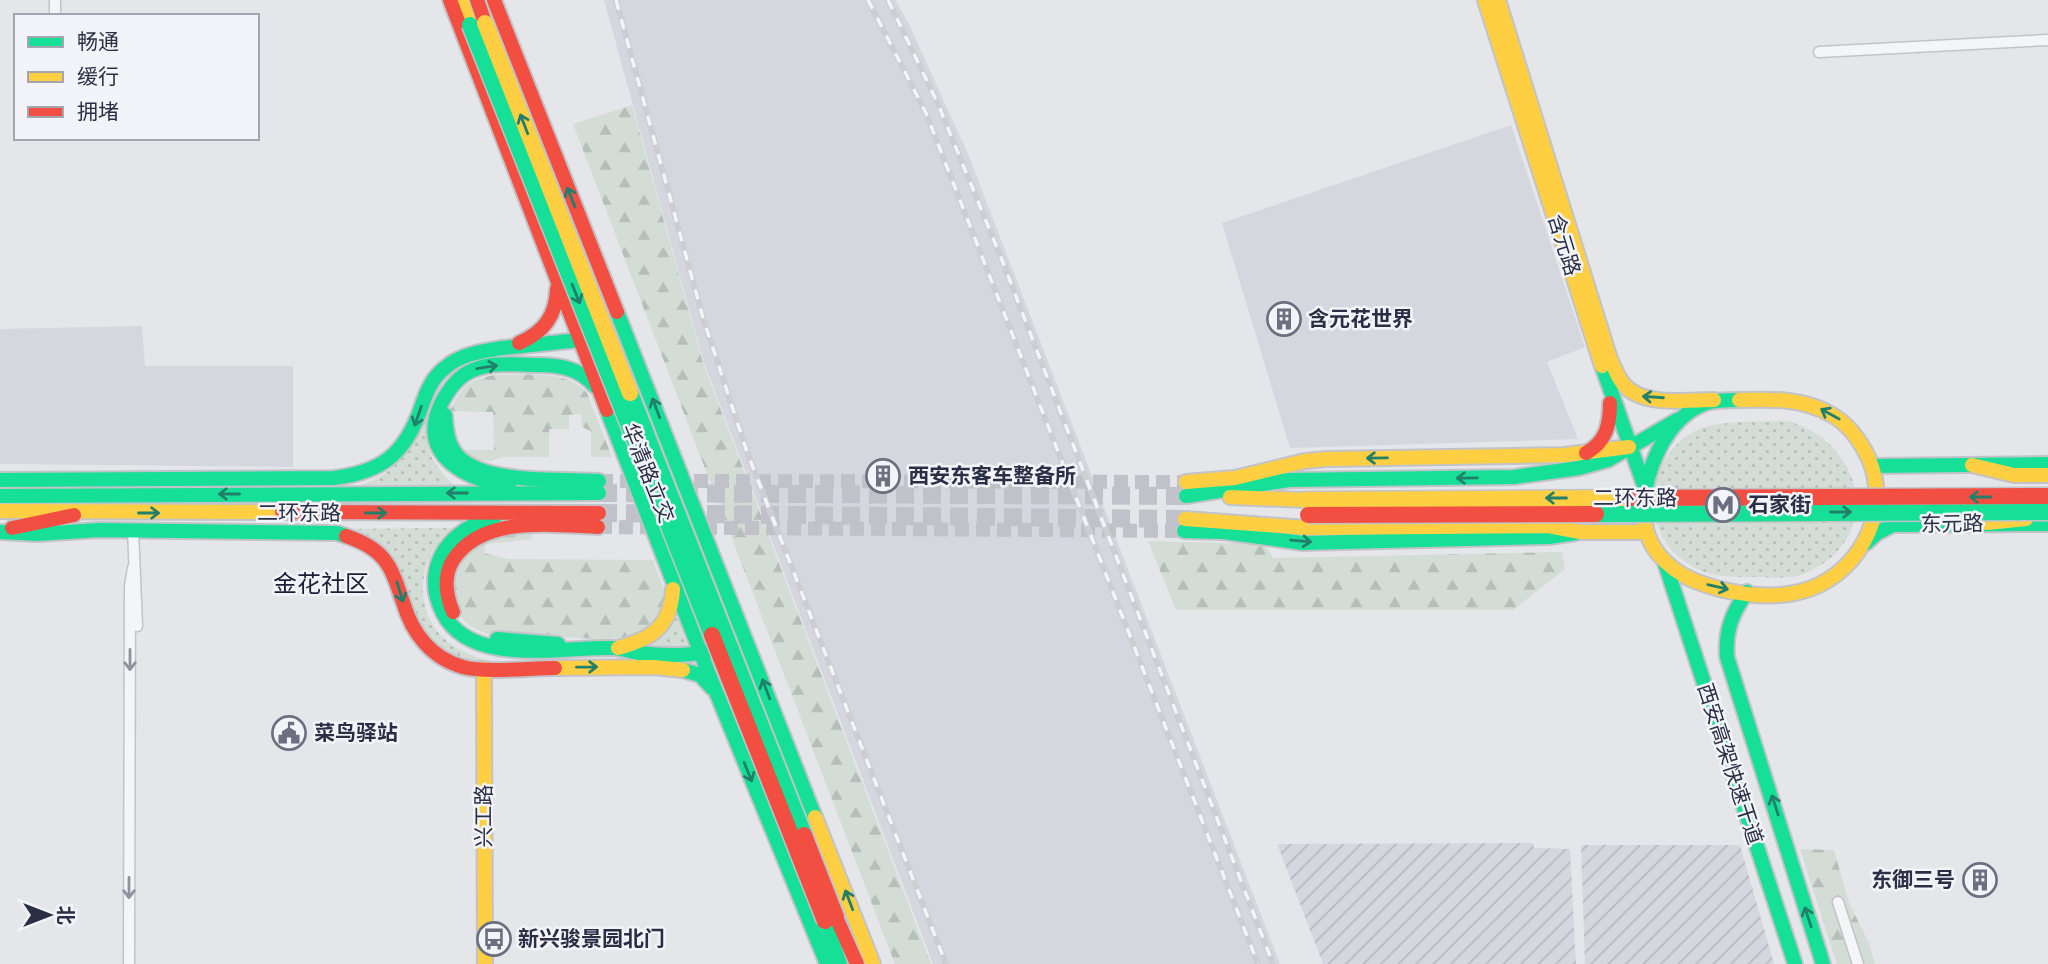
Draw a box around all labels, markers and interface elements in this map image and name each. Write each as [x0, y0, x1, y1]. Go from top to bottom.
legend [14, 14, 259, 140]
text: 畅通 [77, 29, 119, 55]
text: 缓行 [77, 64, 119, 90]
text: 拥堵 [77, 99, 119, 125]
one-way arrow [517, 113, 530, 135]
one-way arrow [564, 187, 577, 208]
street label: 含元路 [1542, 211, 1586, 279]
one-way arrow [571, 282, 584, 304]
building icon: 含元花世界 [1265, 300, 1303, 338]
place label: 含元花世界 [1308, 306, 1413, 332]
one-way arrow [475, 360, 498, 373]
one-way arrow [1642, 390, 1665, 403]
one-way arrow [649, 398, 661, 420]
one-way arrow [411, 405, 423, 427]
one-way arrow [1820, 407, 1840, 421]
street label: 华清路立交 [616, 419, 680, 527]
one-way arrow [1366, 451, 1389, 465]
building icon: 西安东客车整备所 [864, 457, 902, 495]
place label: 西安东客车整备所 [908, 463, 1076, 489]
one-way arrow [1456, 471, 1479, 485]
street label: 二环东路 [1593, 485, 1677, 511]
one-way arrow [446, 486, 469, 500]
metro station icon: 石家街 [1704, 486, 1742, 524]
one-way arrow [218, 487, 241, 501]
one-way arrow [1969, 490, 1992, 504]
one-way arrow [1545, 492, 1568, 505]
place label: 石家街 [1748, 492, 1811, 518]
street label: 二环东路 [257, 500, 341, 526]
one-way arrow [1830, 505, 1853, 519]
one-way arrow [137, 506, 160, 520]
one-way arrow [364, 506, 387, 520]
street label: 东元路 [1920, 510, 1984, 538]
one-way arrow [1289, 535, 1311, 548]
district label: 金花社区 [273, 570, 369, 598]
one-way arrow [394, 581, 407, 603]
one-way arrow [1706, 581, 1729, 594]
one-way arrow [123, 648, 137, 671]
one-way arrow [575, 661, 598, 674]
one-way arrow [758, 678, 771, 700]
street label: 西安高架快速干道 [1692, 680, 1768, 848]
public building icon: 菜鸟驿站 [270, 714, 308, 752]
place label: 菜鸟驿站 [314, 720, 398, 746]
one-way arrow [743, 761, 756, 782]
street label: 兴工路 [471, 785, 497, 848]
one-way arrow [1768, 795, 1780, 817]
building icon: 东御三号 [1961, 861, 1999, 899]
place label: 东御三号 [1871, 867, 1955, 893]
one-way arrow [122, 876, 136, 899]
north arrow [14, 880, 84, 950]
one-way arrow [841, 890, 854, 912]
text: 北 [54, 905, 77, 925]
one-way arrow [1801, 907, 1814, 929]
bus stop icon: 新兴骏景园北门 [475, 920, 513, 958]
place label: 新兴骏景园北门 [518, 926, 665, 952]

